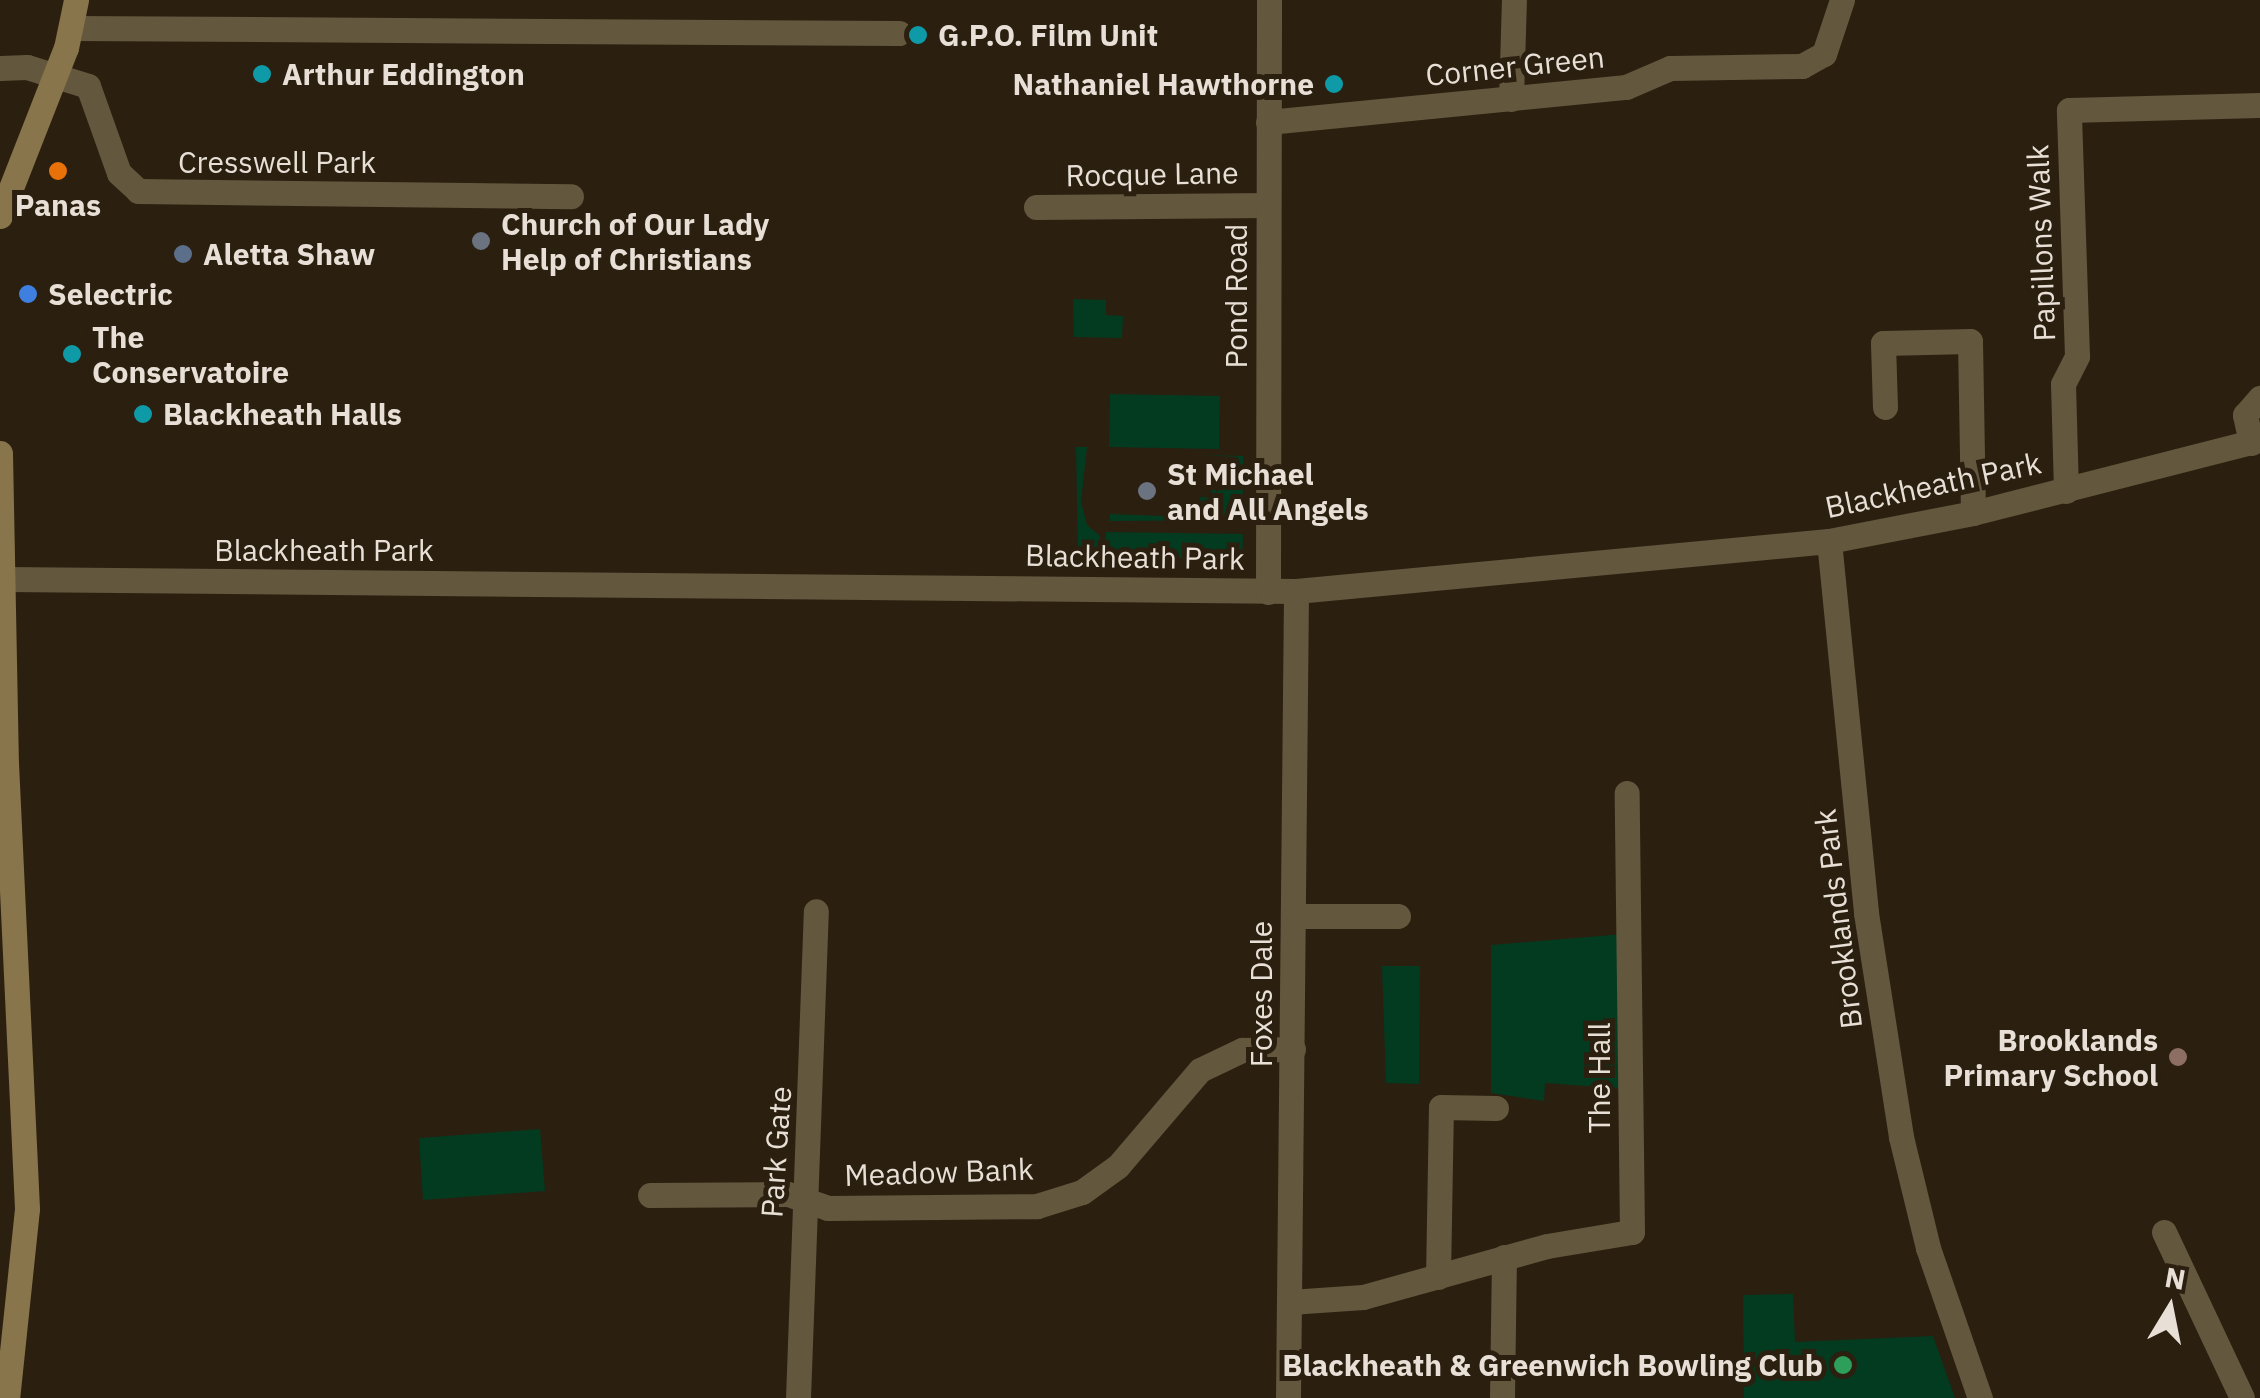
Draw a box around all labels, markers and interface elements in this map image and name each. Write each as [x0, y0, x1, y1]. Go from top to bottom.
place label: G.P.O. Film Unit [938, 17, 1158, 53]
marker: G.P.O. Film Unit [907, 24, 929, 46]
street label: Corner Green [1424, 39, 1606, 93]
place label: Arthur Eddington [282, 56, 525, 92]
marker: Arthur Eddington [251, 63, 273, 85]
place label: Nathaniel Hawthorne [1012, 66, 1314, 102]
marker: Nathaniel Hawthorne [1323, 73, 1345, 95]
street label: Cresswell Park [178, 144, 376, 180]
street label: Papillons Walk [2020, 144, 2062, 342]
street label: Rocque Lane [1065, 154, 1239, 194]
marker: Panas [47, 160, 69, 182]
place label: Panas [15, 187, 101, 223]
place label: Church of Our Lady Help of Christians [501, 206, 769, 276]
street label: Pond Road [1218, 224, 1254, 368]
marker: Church of Our Lady Help of Christians [470, 230, 492, 252]
place label: Aletta Shaw [203, 236, 375, 272]
marker: Aletta Shaw [172, 243, 194, 265]
place label: Selectric [48, 276, 173, 312]
marker: Selectric [17, 283, 39, 305]
place label: The Conservatoire [92, 319, 289, 390]
marker: The Conservatoire [61, 343, 83, 365]
place label: Blackheath Halls [163, 396, 402, 432]
marker: Blackheath Halls [132, 403, 154, 425]
street label: Blackheath Park [1822, 445, 2044, 525]
place label: St Michael and All Angels [1167, 456, 1369, 526]
marker: St Michael and All Angels [1136, 480, 1158, 502]
street label: Blackheath Park [214, 532, 434, 568]
street label: Blackheath Park [1025, 537, 1245, 577]
street label: Brooklands Park [1807, 807, 1869, 1031]
street label: Foxes Dale [1243, 921, 1279, 1067]
street label: The Hall [1581, 1022, 1617, 1134]
place label: Brooklands Primary School [1944, 1022, 2158, 1092]
marker: Brooklands Primary School [2167, 1046, 2189, 1068]
street label: Park Gate [753, 1085, 799, 1219]
street label: Meadow Bank [844, 1151, 1034, 1193]
north arrow [2120, 1258, 2220, 1358]
text: N [2162, 1258, 2188, 1298]
place label: Blackheath & Greenwich Bowling Club [1282, 1347, 1823, 1383]
marker: Blackheath & Greenwich Bowling Club [1832, 1354, 1854, 1376]

